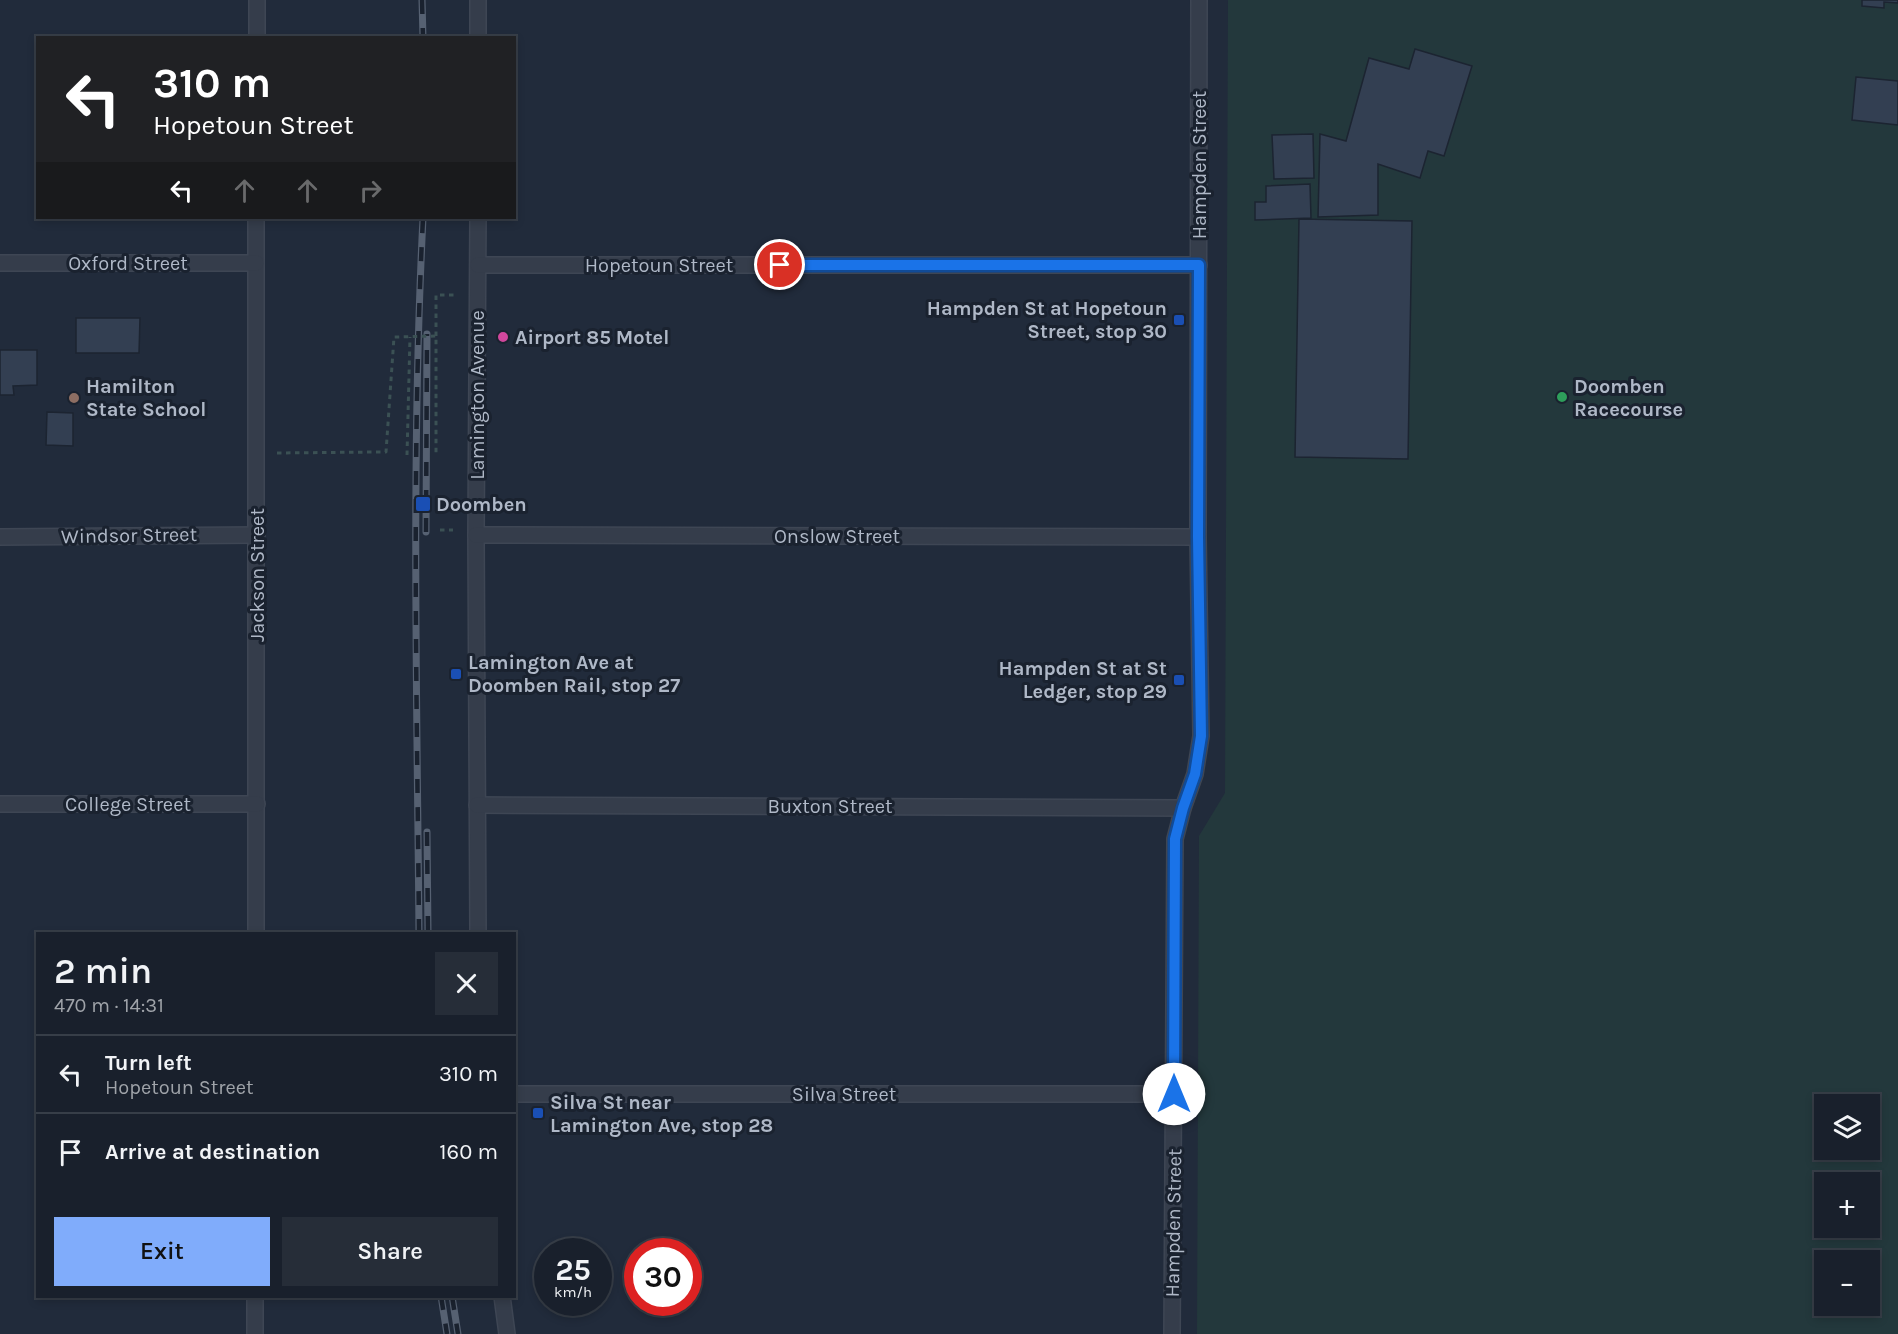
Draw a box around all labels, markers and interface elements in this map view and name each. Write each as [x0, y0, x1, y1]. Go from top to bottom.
text: 310 m [153, 58, 271, 108]
icon: left [54, 60, 132, 138]
street label: Hampden Street [1188, 90, 1211, 239]
text: Hopetoun Street [153, 109, 354, 141]
icon: left [165, 174, 198, 207]
icon: ahead [228, 174, 261, 207]
icon: ahead [291, 174, 324, 207]
icon: right [354, 174, 387, 207]
pin [754, 239, 805, 290]
icon: arrive [763, 248, 796, 281]
street label: Oxford Street [68, 252, 188, 275]
street label: Hopetoun Street [585, 254, 734, 277]
place label: Hampden St at Hopetoun Street, stop 30 [927, 297, 1167, 343]
street label: Lamington Avenue [466, 310, 489, 480]
marker: Hampden St at Hopetoun Street, stop 30 [1172, 313, 1186, 327]
place label: Airport 85 Motel [515, 326, 669, 349]
marker: Airport 85 Motel [496, 330, 510, 344]
place label: Hamilton State School [86, 375, 206, 421]
place label: Doomben Racecourse [1574, 375, 1683, 421]
marker: Doomben Racecourse [1555, 390, 1569, 404]
marker: Hamilton State School [67, 391, 81, 405]
place label: Doomben [436, 493, 527, 516]
marker: Doomben [414, 495, 432, 513]
street label: Jackson Street [246, 508, 269, 642]
street label: Windsor Street [61, 523, 198, 548]
street label: Onslow Street [774, 525, 901, 548]
place label: Lamington Ave at Doomben Rail, stop 27 [468, 651, 680, 697]
place label: Hampden St at St Ledger, stop 29 [999, 657, 1167, 703]
marker: Lamington Ave at Doomben Rail, stop 27 [449, 667, 463, 681]
marker: Hampden St at St Ledger, stop 29 [1172, 673, 1186, 687]
street label: College Street [65, 793, 191, 816]
street label: Buxton Street [768, 795, 893, 818]
text: 2 min [54, 950, 152, 992]
button: close [435, 952, 498, 1015]
text: 470 m · 14:31 [54, 994, 164, 1017]
text: Turn left [105, 1050, 192, 1076]
icon: left [54, 1058, 87, 1091]
text: 310 m [439, 1061, 498, 1087]
position arrow [1142, 1062, 1206, 1126]
text: Hopetoun Street [105, 1076, 254, 1099]
street label: Silva Street [792, 1083, 897, 1106]
place label: Silva St near Lamington Ave, stop 28 [550, 1091, 773, 1137]
map controls [1814, 1094, 1880, 1316]
button: layers [1814, 1094, 1880, 1160]
marker: Silva St near Lamington Ave, stop 28 [531, 1106, 545, 1120]
icon: arrive [54, 1136, 87, 1169]
text: Arrive at destination [105, 1139, 320, 1165]
text: 160 m [439, 1139, 498, 1165]
street label: Hampden Street [1161, 1148, 1186, 1298]
button: + [1814, 1172, 1880, 1238]
button: Exit [54, 1217, 270, 1286]
button: Share [282, 1217, 498, 1286]
speed limit sign: 30 [624, 1238, 702, 1316]
button: − [1814, 1250, 1880, 1316]
text: 25 [555, 1252, 591, 1288]
text: km/h [554, 1283, 592, 1301]

